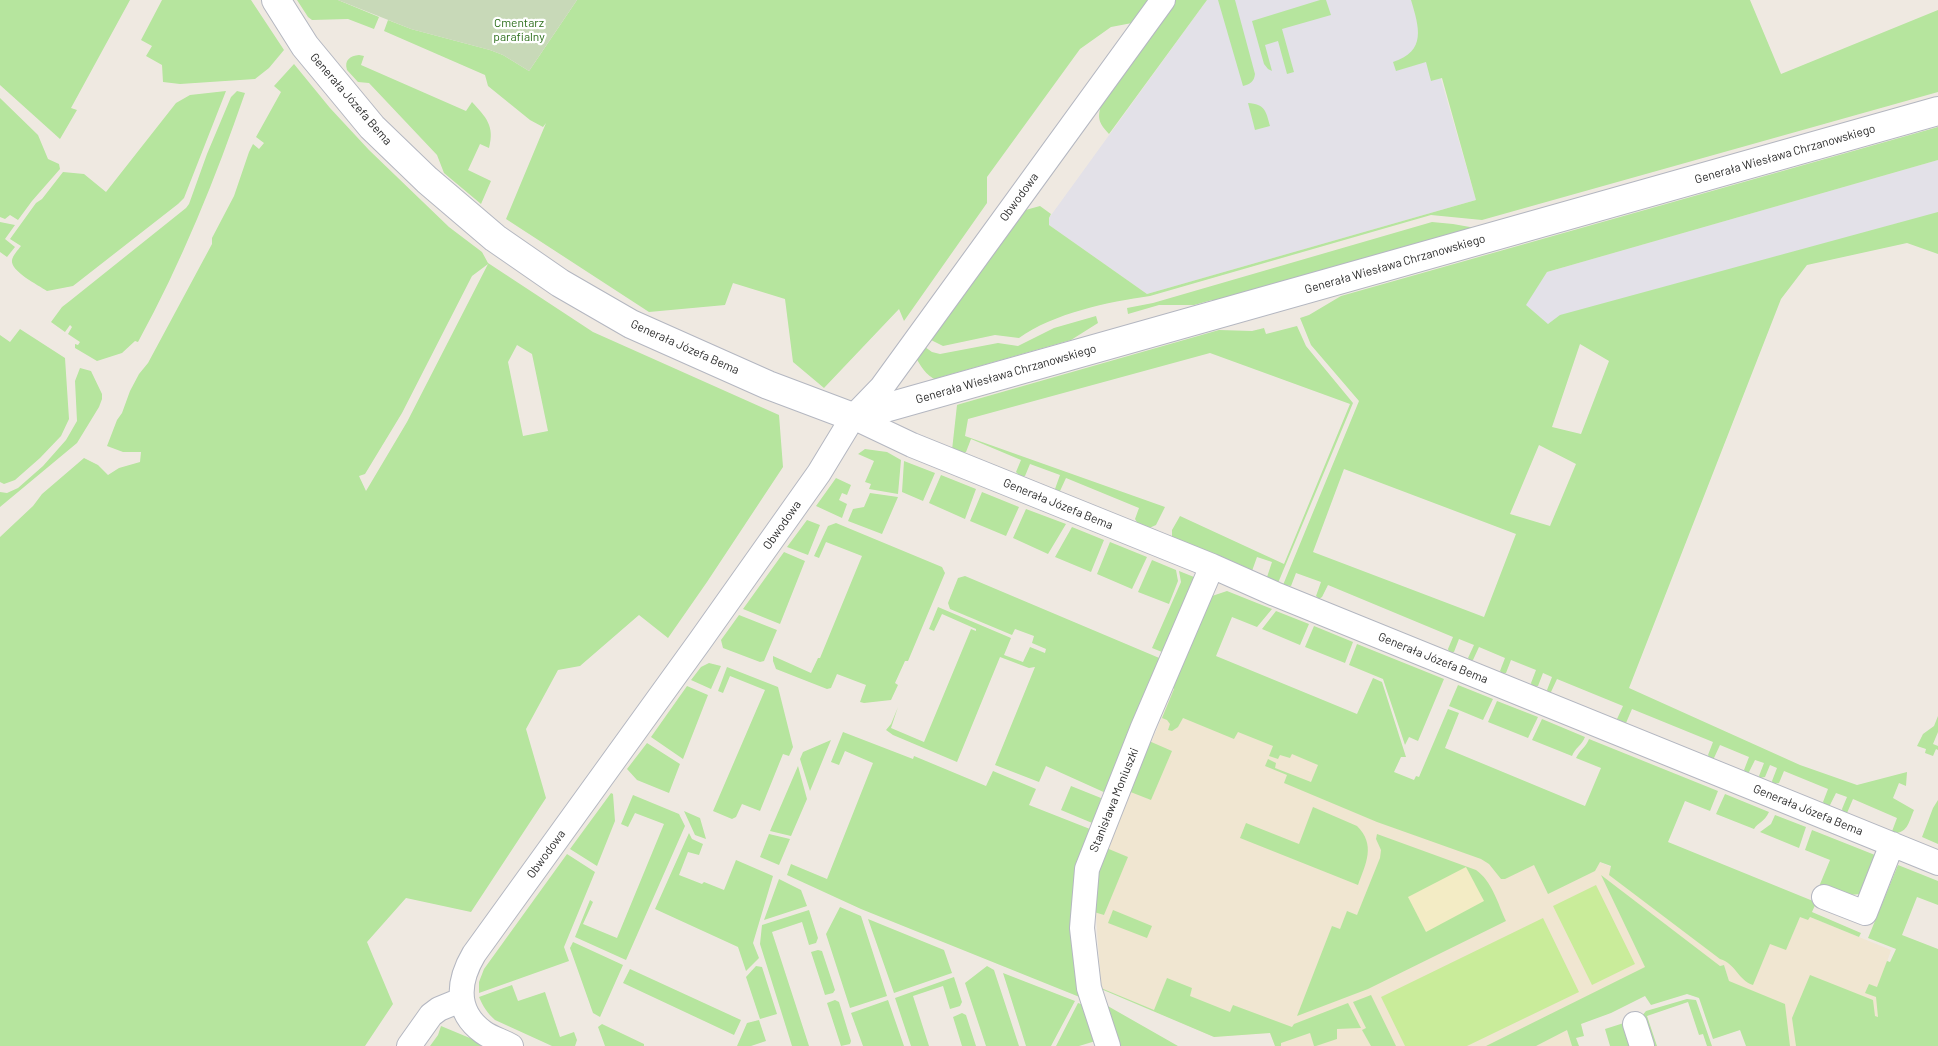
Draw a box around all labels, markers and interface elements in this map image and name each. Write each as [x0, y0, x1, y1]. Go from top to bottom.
park label: Cmentarz parafialny [493, 16, 545, 44]
street label: Generała Józefa Bema [307, 50, 395, 148]
street label: Generała Wiesława Chrzanowskiego [1693, 121, 1877, 187]
street label: Obwodowa [997, 170, 1041, 224]
street label: Generała Wiesława Chrzanowskiego [1303, 231, 1487, 297]
street label: Generała Józefa Bema [629, 317, 741, 377]
street label: Generała Wiesława Chrzanowskiego [914, 341, 1098, 407]
street label: Generała Józefa Bema [1001, 475, 1115, 533]
street label: Obwodowa [760, 498, 804, 552]
street label: Generała Józefa Bema [1376, 629, 1490, 687]
street label: Stanisława Moniuszki [1086, 746, 1142, 854]
street label: Generała Józefa Bema [1751, 781, 1865, 839]
street label: Obwodowa [524, 827, 568, 881]

